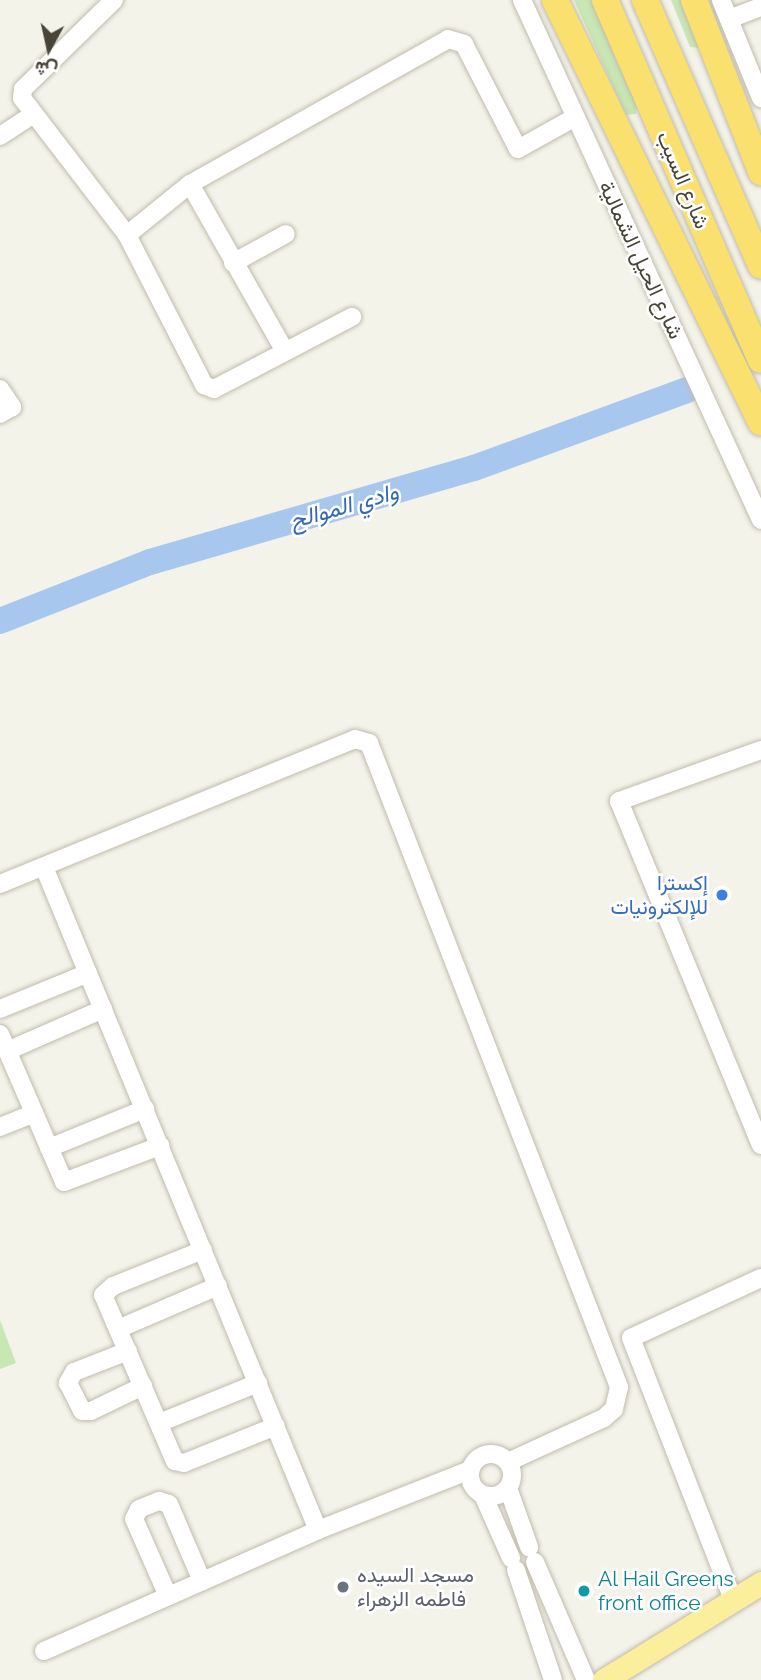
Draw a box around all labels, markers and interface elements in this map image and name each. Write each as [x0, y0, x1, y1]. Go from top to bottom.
north arrow [14, 14, 84, 84]
text: ش [33, 57, 59, 82]
street label: شارع السيب [651, 127, 715, 233]
street label: شارع الحيل الشمالية [593, 177, 689, 343]
water label: وادي الموالح [287, 477, 401, 535]
place label: إكسترا للإلكترونيات [610, 870, 708, 920]
marker: إكسترا للإلكترونيات [714, 887, 730, 903]
place label: مسجد السيده فاطمه الزهراء [357, 1562, 474, 1612]
place label: Al Hail Greens front office [598, 1566, 735, 1616]
marker: مسجد السيده فاطمه الزهراء [335, 1579, 351, 1595]
marker: Al Hail Greens front office [576, 1583, 592, 1599]

